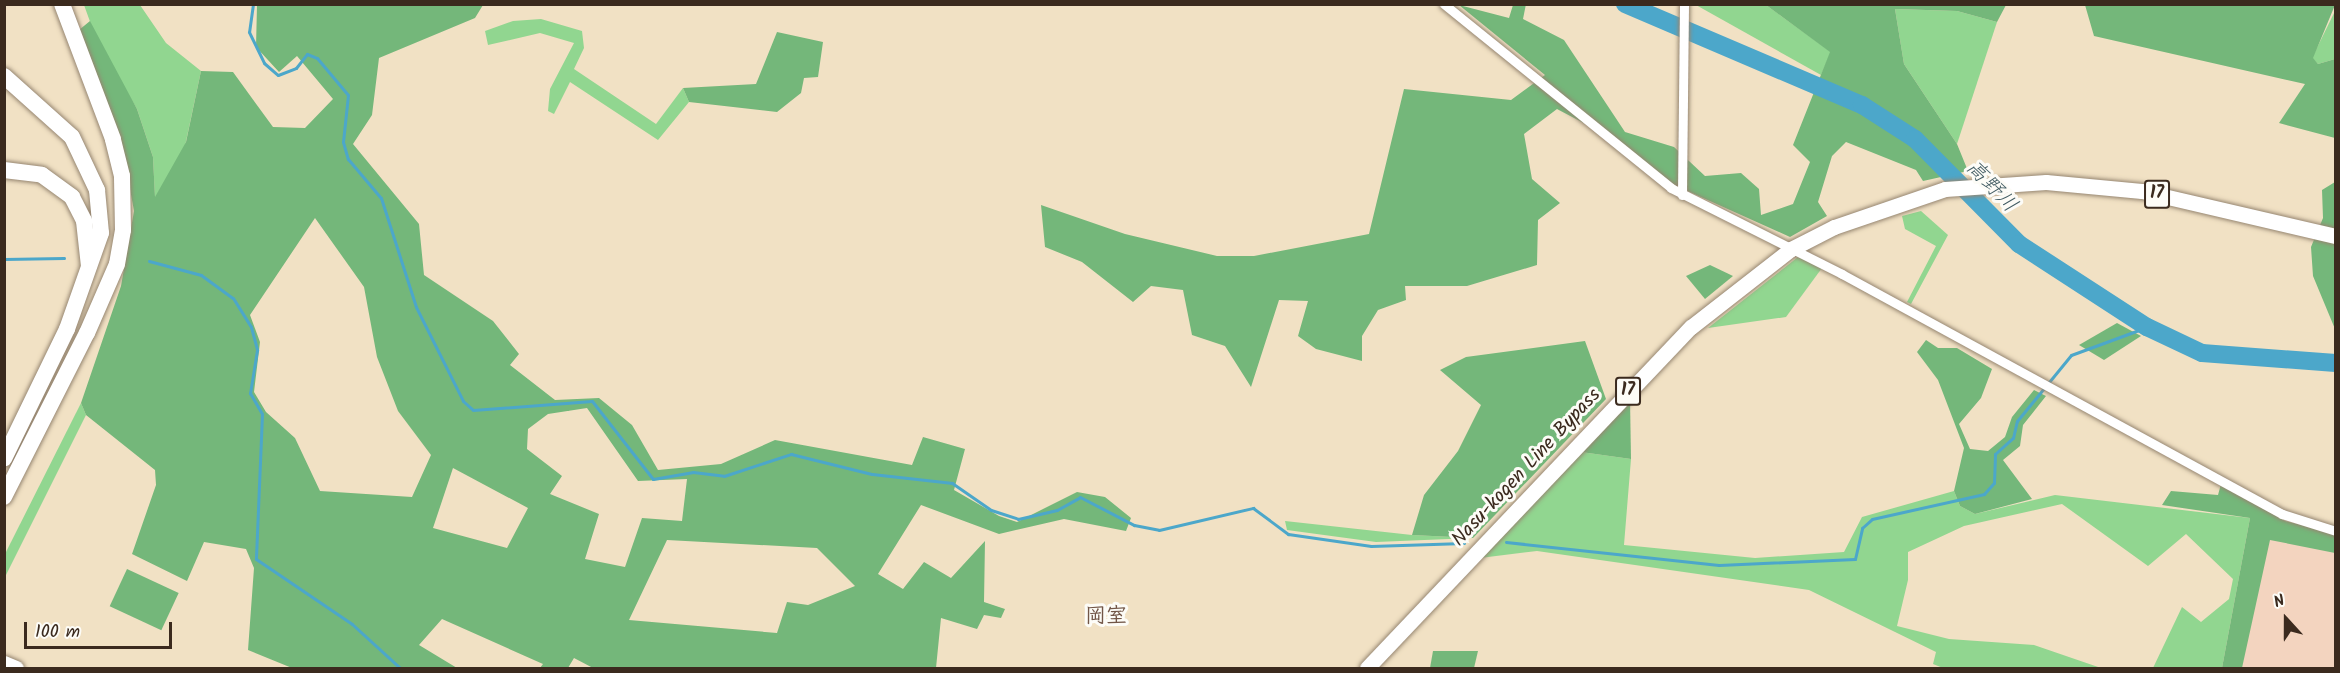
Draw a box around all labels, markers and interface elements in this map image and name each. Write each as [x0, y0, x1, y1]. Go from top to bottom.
water label: 高野川 [1960, 156, 2022, 218]
road number: 17 [2144, 179, 2170, 209]
road number: 17 [1614, 376, 1642, 406]
street label: Nasu-kogen Line Bypass [1448, 384, 1606, 552]
text: N [2270, 588, 2289, 615]
north arrow [2256, 589, 2316, 649]
district label: 岡室 [1085, 604, 1127, 630]
scale bar [27, 610, 176, 648]
text: 100 m [35, 618, 80, 647]

